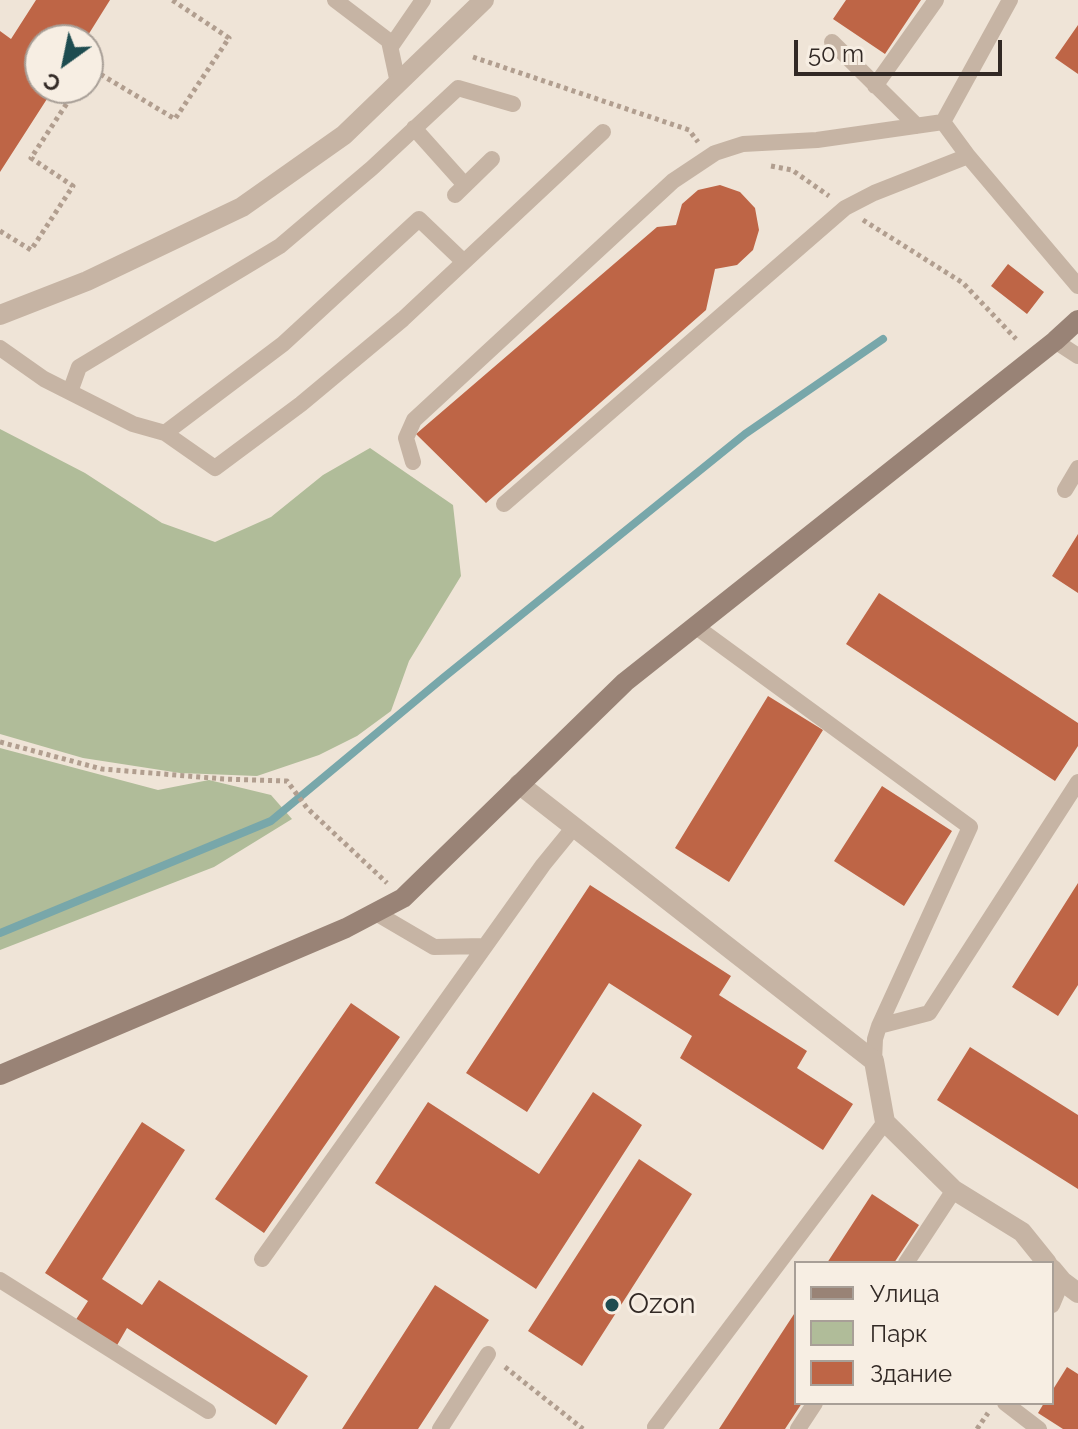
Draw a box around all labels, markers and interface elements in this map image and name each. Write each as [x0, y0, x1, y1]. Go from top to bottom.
north arrow [24, 24, 104, 104]
scale bar [798, 24, 1006, 74]
text: 50 m [808, 39, 864, 68]
text: С [39, 67, 65, 97]
legend [794, 1261, 1054, 1405]
text: Улица [870, 1279, 940, 1308]
place label: Ozon [628, 1288, 695, 1322]
marker: Ozon [603, 1296, 621, 1314]
text: Парк [870, 1319, 928, 1348]
text: Здание [870, 1359, 952, 1388]

